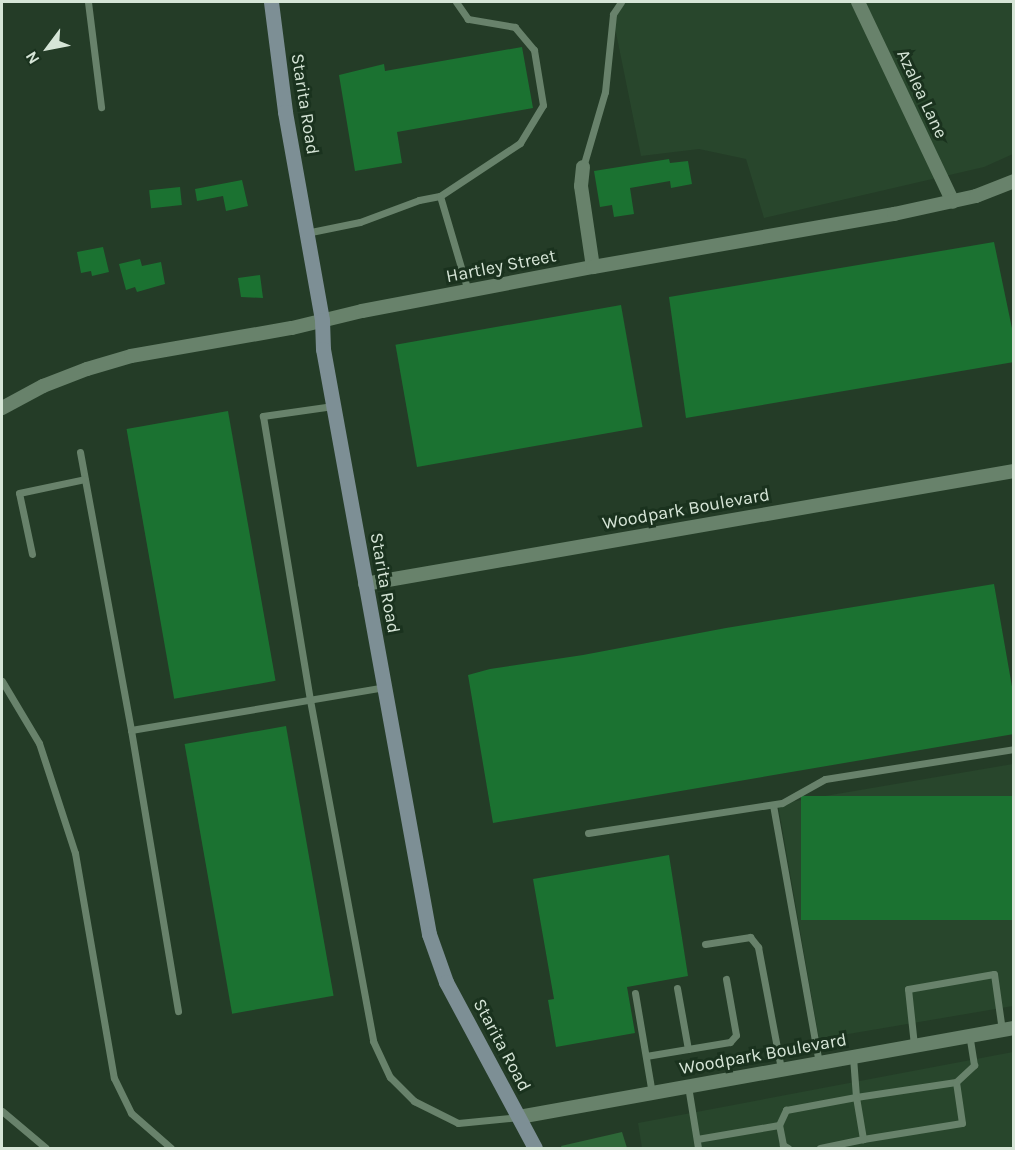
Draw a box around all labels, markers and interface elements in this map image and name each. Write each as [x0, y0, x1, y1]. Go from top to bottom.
north arrow [18, 18, 78, 78]
street label: Azalea Lane [892, 46, 952, 142]
text: N [21, 48, 43, 68]
street label: Starita Road [286, 52, 324, 156]
street label: Hartley Street [444, 245, 558, 287]
street label: Woodpark Boulevard [601, 484, 771, 534]
street label: Starita Road [366, 531, 404, 635]
street label: Starita Road [469, 995, 535, 1095]
street label: Woodpark Boulevard [678, 1029, 848, 1079]

